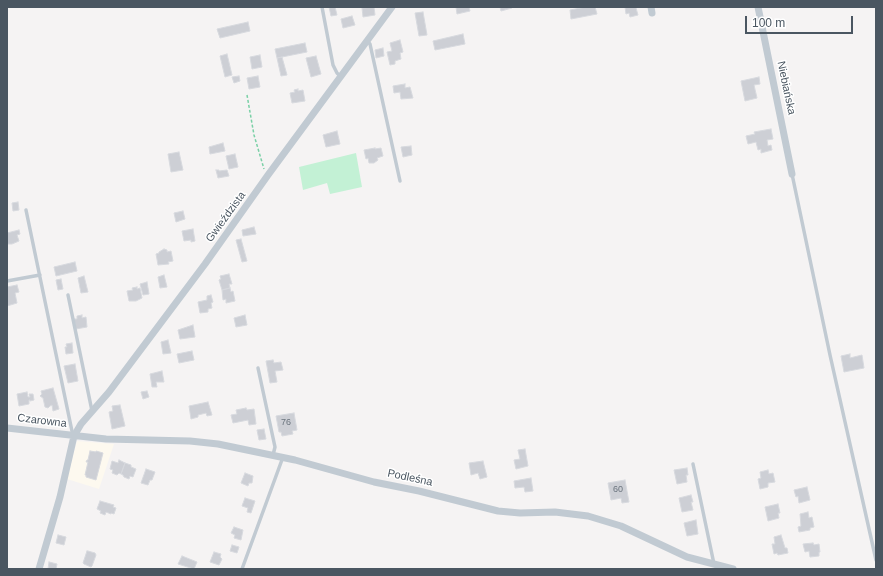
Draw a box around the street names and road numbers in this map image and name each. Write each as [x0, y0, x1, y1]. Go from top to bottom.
street label: Niebiańska [774, 60, 798, 116]
street label: Gwieździsta [203, 189, 249, 245]
street label: Czarowna [17, 411, 67, 431]
street label: Podleśna [386, 467, 434, 489]

